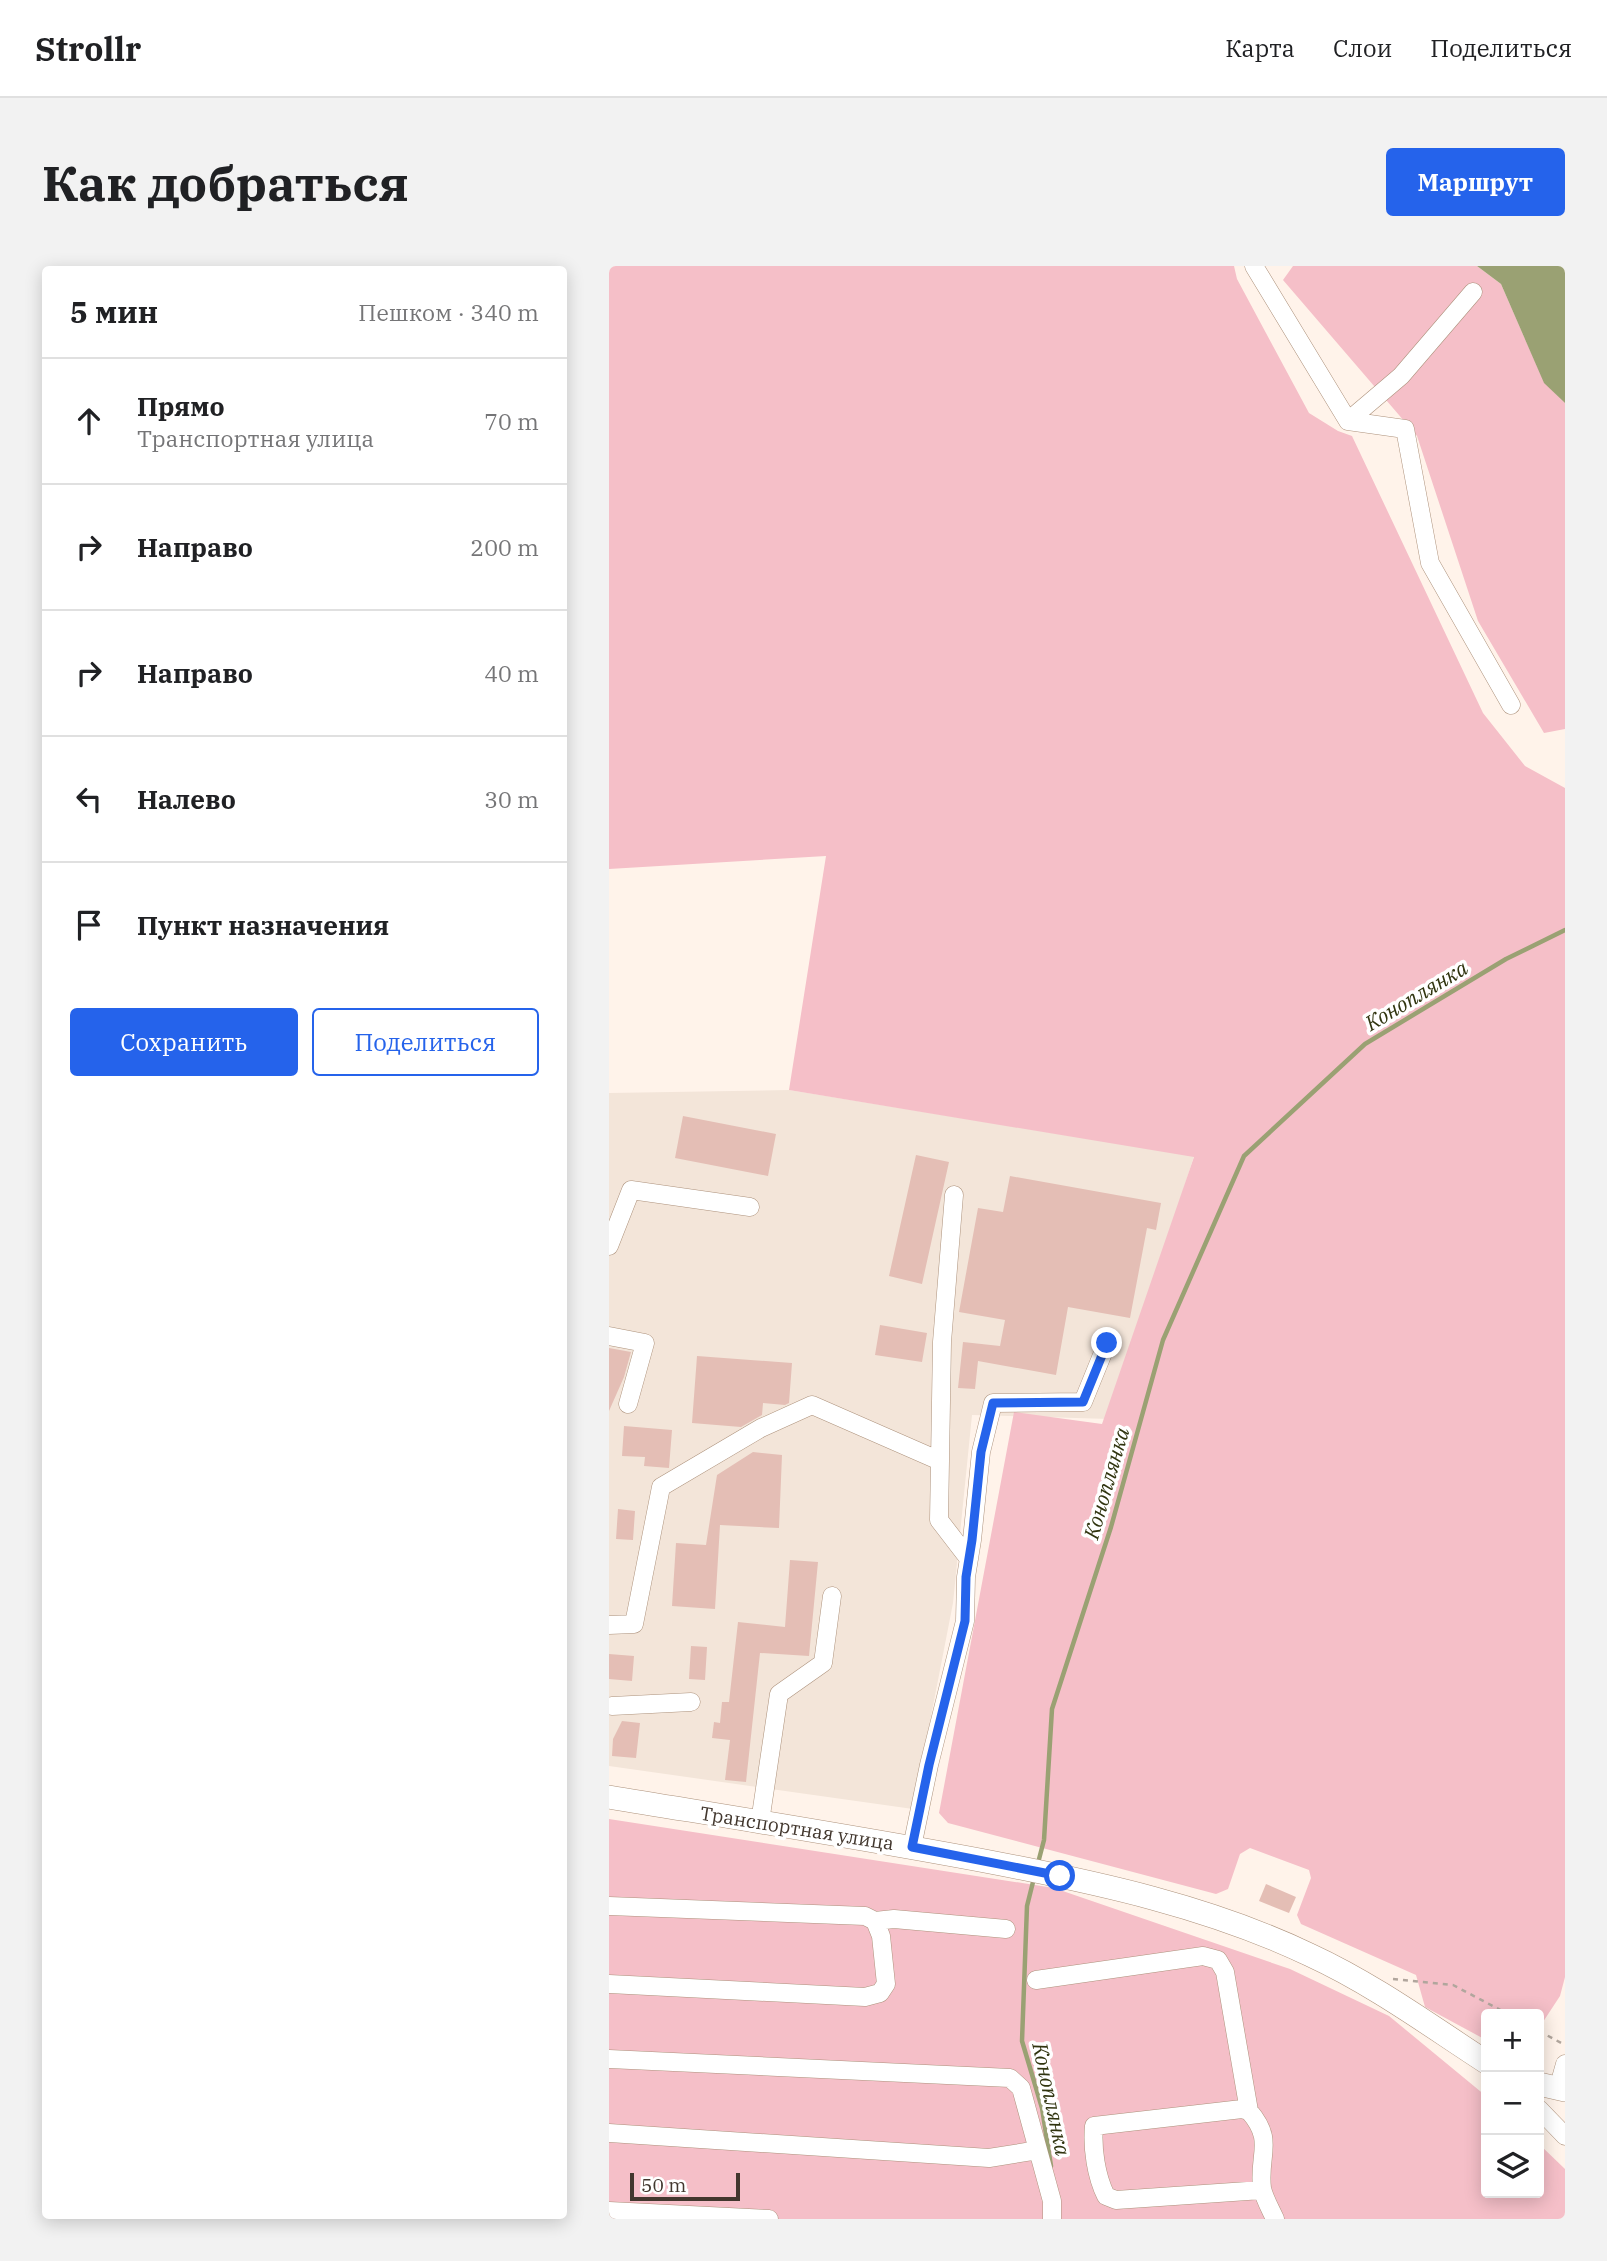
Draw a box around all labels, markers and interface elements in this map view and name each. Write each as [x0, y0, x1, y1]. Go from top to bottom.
text: Strollr [35, 27, 141, 70]
text: Карта [1225, 32, 1295, 64]
text: Слои [1333, 32, 1392, 64]
text: Поделиться [1430, 32, 1572, 64]
button: Маршрут [1386, 148, 1565, 216]
text: Как добраться [42, 151, 409, 214]
text: 5 мин [70, 292, 158, 331]
text: Пешком · 340 m [358, 297, 539, 327]
text: Прямо [137, 389, 225, 423]
icon: ahead [70, 402, 108, 440]
text: 70 m [484, 406, 539, 436]
text: Транспортная улица [137, 423, 374, 453]
icon: right [70, 528, 108, 566]
text: Направо [137, 530, 253, 564]
text: 200 m [470, 532, 539, 562]
icon: right [70, 654, 108, 692]
text: Направо [137, 656, 253, 690]
text: 40 m [484, 658, 539, 688]
icon: left [70, 780, 108, 818]
text: Налево [137, 782, 236, 816]
text: 30 m [484, 784, 539, 814]
icon: arrive [70, 906, 108, 944]
text: Пункт назначения [137, 908, 389, 942]
water label: Коноплянка [1359, 953, 1473, 1037]
button: Сохранить [70, 1008, 298, 1076]
button: Поделиться [312, 1008, 539, 1076]
route end [1091, 1327, 1122, 1358]
water label: Коноплянка [1076, 1423, 1135, 1543]
street label: Транспортная улица [698, 1801, 896, 1855]
route start [1044, 1860, 1075, 1891]
map controls [1481, 2009, 1544, 2198]
button: + [1481, 2009, 1544, 2072]
water label: Коноплянка [1026, 2039, 1078, 2159]
button: − [1481, 2072, 1544, 2135]
button: layers [1481, 2135, 1544, 2198]
scale bar [630, 2170, 740, 2202]
text: 50 m [641, 2173, 686, 2197]

